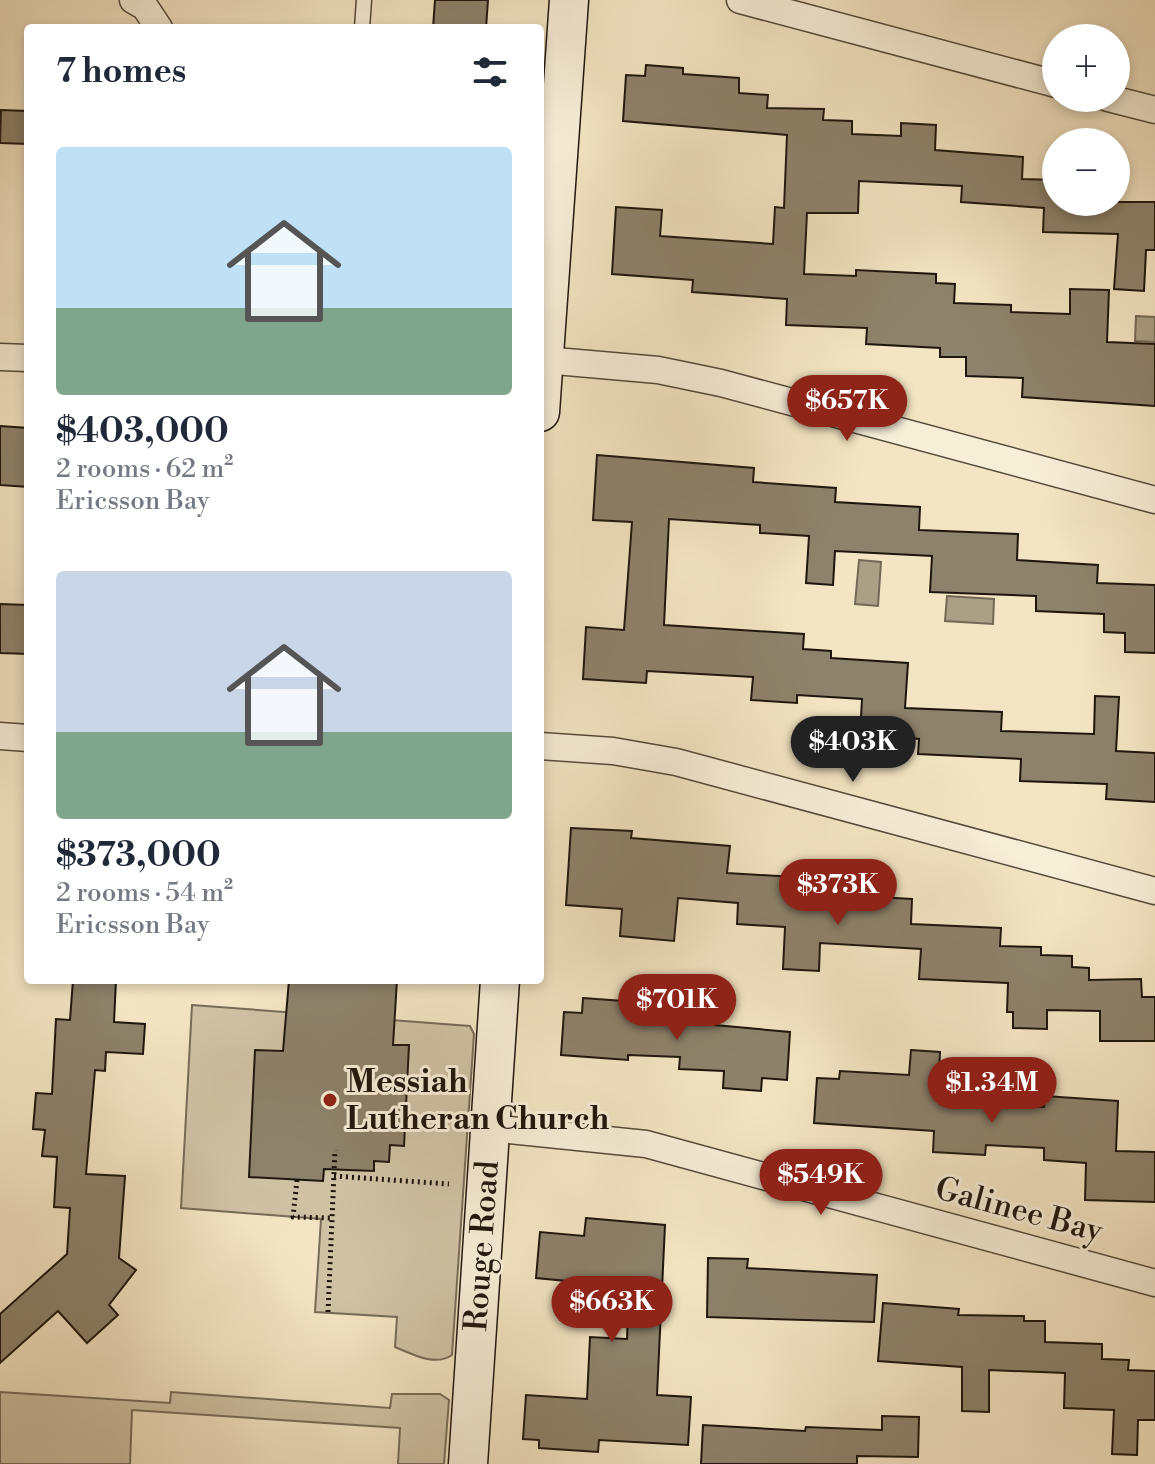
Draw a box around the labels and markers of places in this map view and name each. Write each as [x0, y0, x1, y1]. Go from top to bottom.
pin: $657K [791, 375, 903, 443]
pin: $403K [797, 716, 909, 784]
pin: $373K [782, 859, 894, 927]
pin: $701K [621, 974, 733, 1042]
pin: $1.34M [927, 1057, 1057, 1125]
place label: Messiah Lutheran Church [346, 1062, 610, 1139]
marker: Messiah Lutheran Church [321, 1091, 339, 1109]
pin: $549K [765, 1149, 877, 1217]
pin: $663K [556, 1276, 668, 1344]

